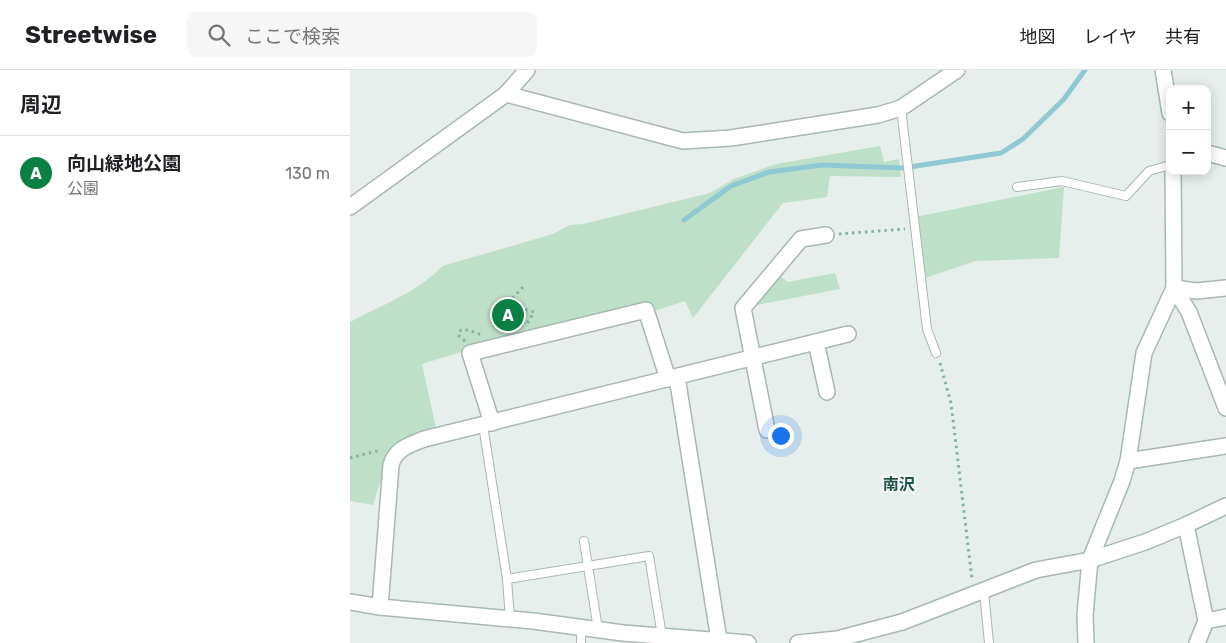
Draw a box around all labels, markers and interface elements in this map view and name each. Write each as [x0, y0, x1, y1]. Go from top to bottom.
search box [187, 12, 537, 57]
text: Streetwise [25, 21, 157, 49]
icon: search [205, 21, 233, 49]
text: ここで検索 [245, 25, 340, 48]
text: 地図 [1020, 26, 1056, 48]
text: レイヤ [1084, 26, 1137, 48]
text: 共有 [1165, 26, 1201, 48]
map controls [1166, 85, 1211, 175]
button: + [1166, 85, 1211, 130]
text: 周辺 [20, 92, 62, 117]
button: − [1166, 130, 1211, 175]
text: 向山緑地公園 [67, 152, 181, 175]
text: A [30, 164, 42, 183]
text: 130 m [285, 164, 330, 183]
text: 公園 [67, 179, 99, 198]
pin: A [492, 296, 524, 334]
your location [768, 423, 794, 449]
district label: 南沢 [883, 475, 915, 494]

